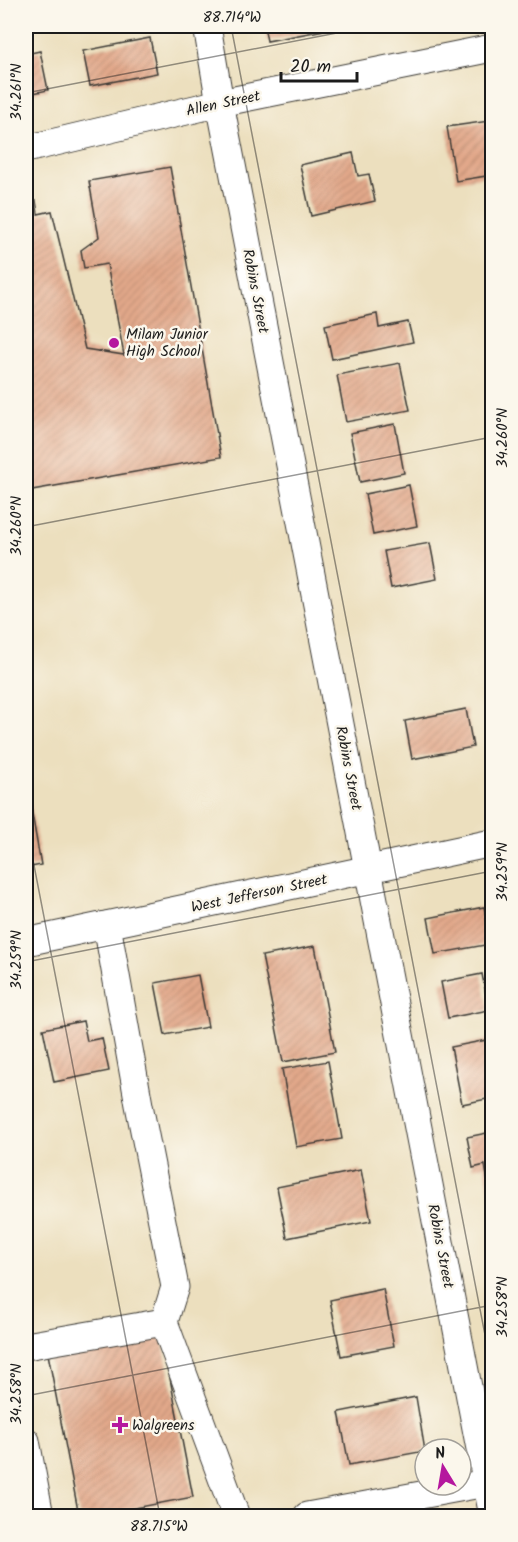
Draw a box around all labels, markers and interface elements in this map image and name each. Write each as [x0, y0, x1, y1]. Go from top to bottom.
text: 88.714°W [203, 6, 261, 30]
scale bar [281, 45, 358, 83]
text: 20 m [290, 53, 331, 82]
text: 34.261°N [5, 63, 29, 121]
street label: Allen Street [184, 84, 263, 124]
street label: Robins Street [235, 247, 275, 336]
place label: Milam Junior High School [126, 323, 209, 364]
marker: Milam Junior High School [107, 336, 121, 350]
text: 34.260°N [491, 408, 515, 468]
text: 34.260°N [5, 496, 29, 556]
street label: Robins Street [328, 724, 368, 813]
text: 34.259°N [491, 842, 515, 902]
street label: West Jefferson Street [189, 868, 330, 920]
text: 34.259°N [5, 930, 29, 990]
street label: Robins Street [420, 1202, 460, 1291]
text: 34.258°N [491, 1276, 515, 1338]
text: 34.258°N [5, 1363, 29, 1425]
place label: Walgreens [132, 1414, 195, 1438]
marker: Walgreens [113, 1418, 127, 1432]
north arrow [413, 1437, 473, 1497]
text: N [433, 1441, 448, 1467]
text: 88.715°W [130, 1515, 188, 1539]

